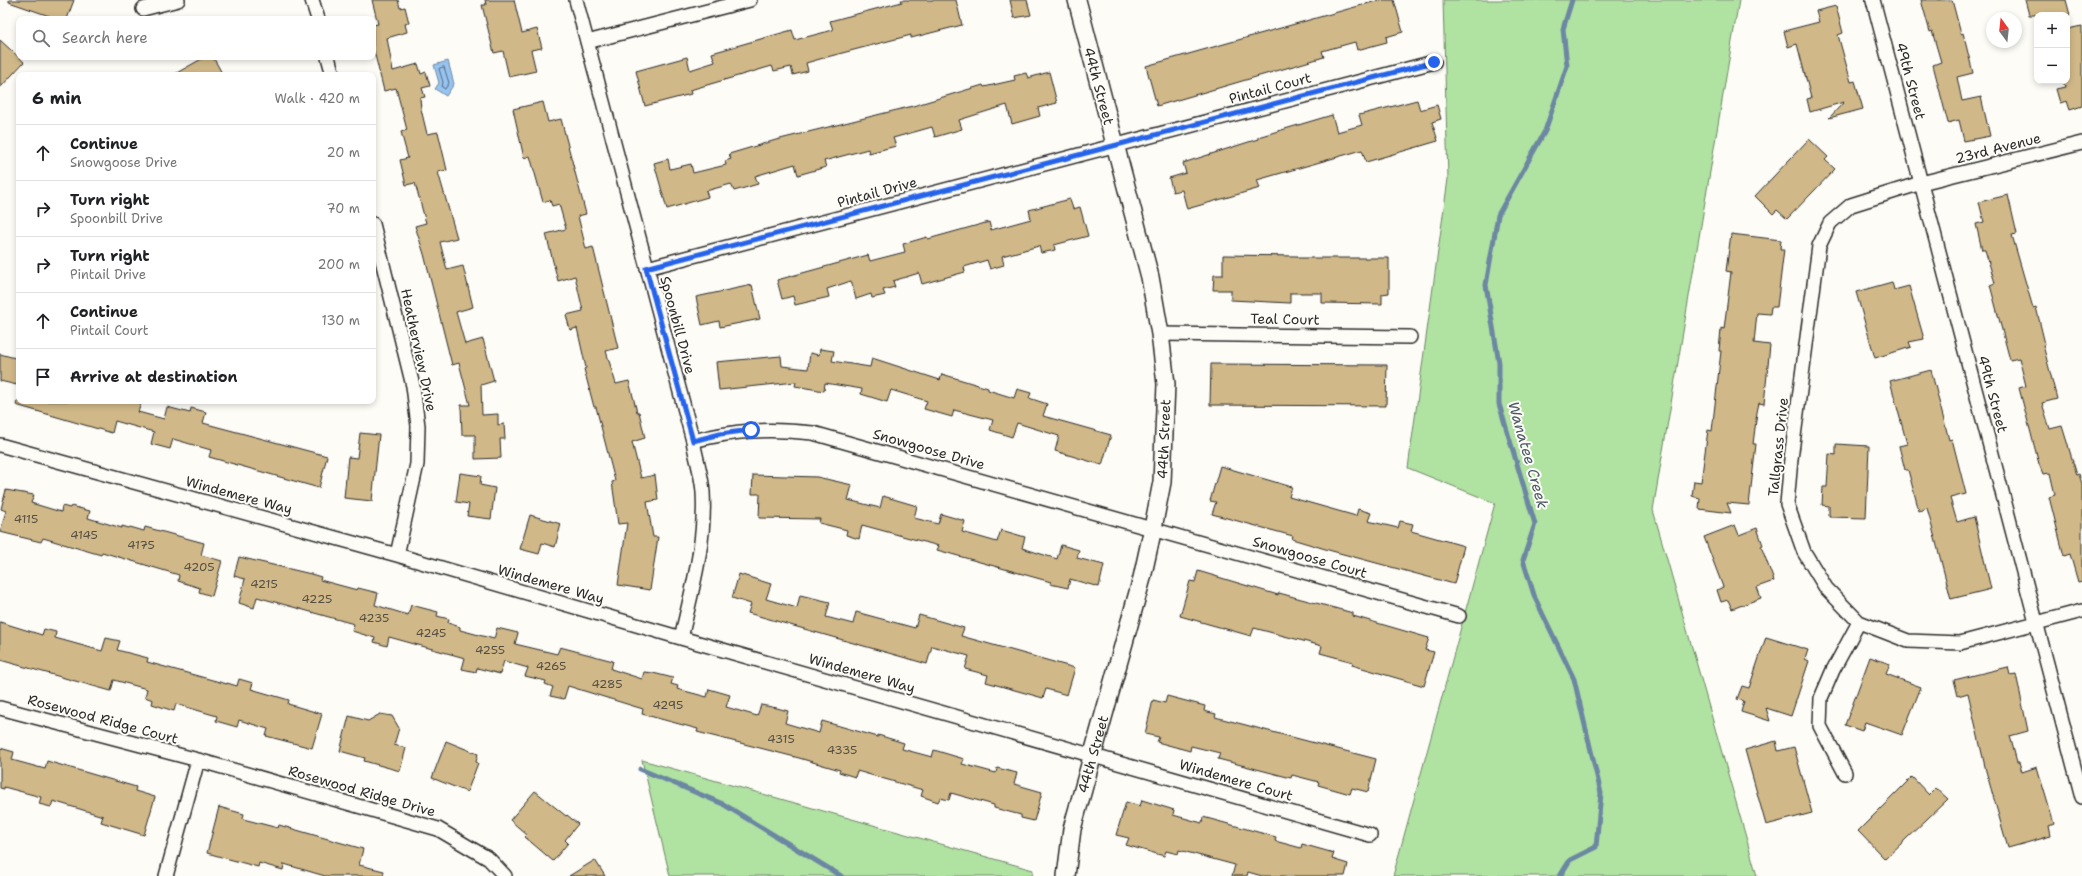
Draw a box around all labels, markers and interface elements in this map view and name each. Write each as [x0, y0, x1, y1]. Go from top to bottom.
north arrow [1986, 12, 2022, 48]
map controls [2034, 12, 2070, 84]
button: + [2034, 12, 2070, 48]
search box [16, 16, 376, 60]
icon: search [30, 27, 52, 49]
text: Search here [62, 28, 148, 48]
street label: 49th Street [1892, 40, 1930, 122]
street label: 44th Street [1080, 45, 1118, 127]
button: − [2034, 48, 2070, 84]
route end [1425, 53, 1443, 71]
street label: Pintail Court [1227, 68, 1313, 108]
text: 6 min [32, 87, 82, 109]
text: Walk · 420 m [274, 90, 360, 107]
street label: 23rd Avenue [1953, 129, 2043, 167]
text: Continue [70, 134, 138, 154]
icon: ahead [32, 142, 54, 164]
text: 20 m [327, 144, 360, 161]
text: Snowgoose Drive [70, 154, 177, 171]
street label: Pintail Drive [835, 173, 919, 211]
text: Turn right [70, 190, 150, 210]
icon: right [32, 198, 54, 220]
text: 70 m [326, 200, 360, 217]
text: Spoonbill Drive [70, 210, 163, 227]
text: Turn right [70, 246, 150, 266]
icon: right [32, 254, 54, 276]
text: 200 m [318, 256, 360, 273]
text: Pintail Drive [70, 266, 146, 283]
street label: Spoonbill Drive [656, 274, 700, 376]
street label: Heatherview Drive [397, 287, 441, 413]
text: Continue [70, 302, 138, 322]
street label: Teal Court [1250, 309, 1320, 329]
icon: ahead [32, 310, 54, 332]
text: 130 m [322, 312, 360, 329]
text: Pintail Court [70, 322, 149, 339]
street label: 49th Street [1974, 353, 2012, 435]
icon: arrive [32, 366, 54, 388]
text: Arrive at destination [70, 367, 238, 387]
street label: Tallgrass Drive [1764, 397, 1792, 497]
street label: 44th Street [1153, 399, 1174, 479]
water label: Wanatee Creek [1503, 399, 1553, 511]
route start [742, 421, 760, 439]
street label: Snowgoose Drive [871, 424, 987, 474]
street label: Windemere Way [184, 472, 294, 518]
house number: 4115 [14, 511, 38, 527]
house number: 4145 [70, 527, 98, 543]
street label: Snowgoose Court [1251, 532, 1369, 582]
house number: 4175 [127, 537, 155, 553]
house number: 4205 [183, 559, 215, 575]
street label: Windemere Way [496, 560, 606, 608]
house number: 4215 [250, 576, 278, 592]
house number: 4225 [302, 591, 332, 607]
house number: 4235 [359, 610, 389, 626]
house number: 4245 [416, 625, 446, 641]
house number: 4255 [475, 642, 505, 658]
street label: Windemere Way [807, 649, 917, 697]
house number: 4265 [536, 658, 566, 674]
house number: 4285 [591, 676, 623, 692]
street label: Rosewood Ridge Court [26, 690, 180, 748]
house number: 4295 [653, 697, 683, 713]
street label: 44th Street [1073, 713, 1112, 795]
house number: 4315 [767, 731, 795, 747]
house number: 4335 [827, 742, 857, 758]
street label: Windemere Court [1177, 755, 1295, 805]
street label: Rosewood Ridge Drive [286, 761, 438, 821]

